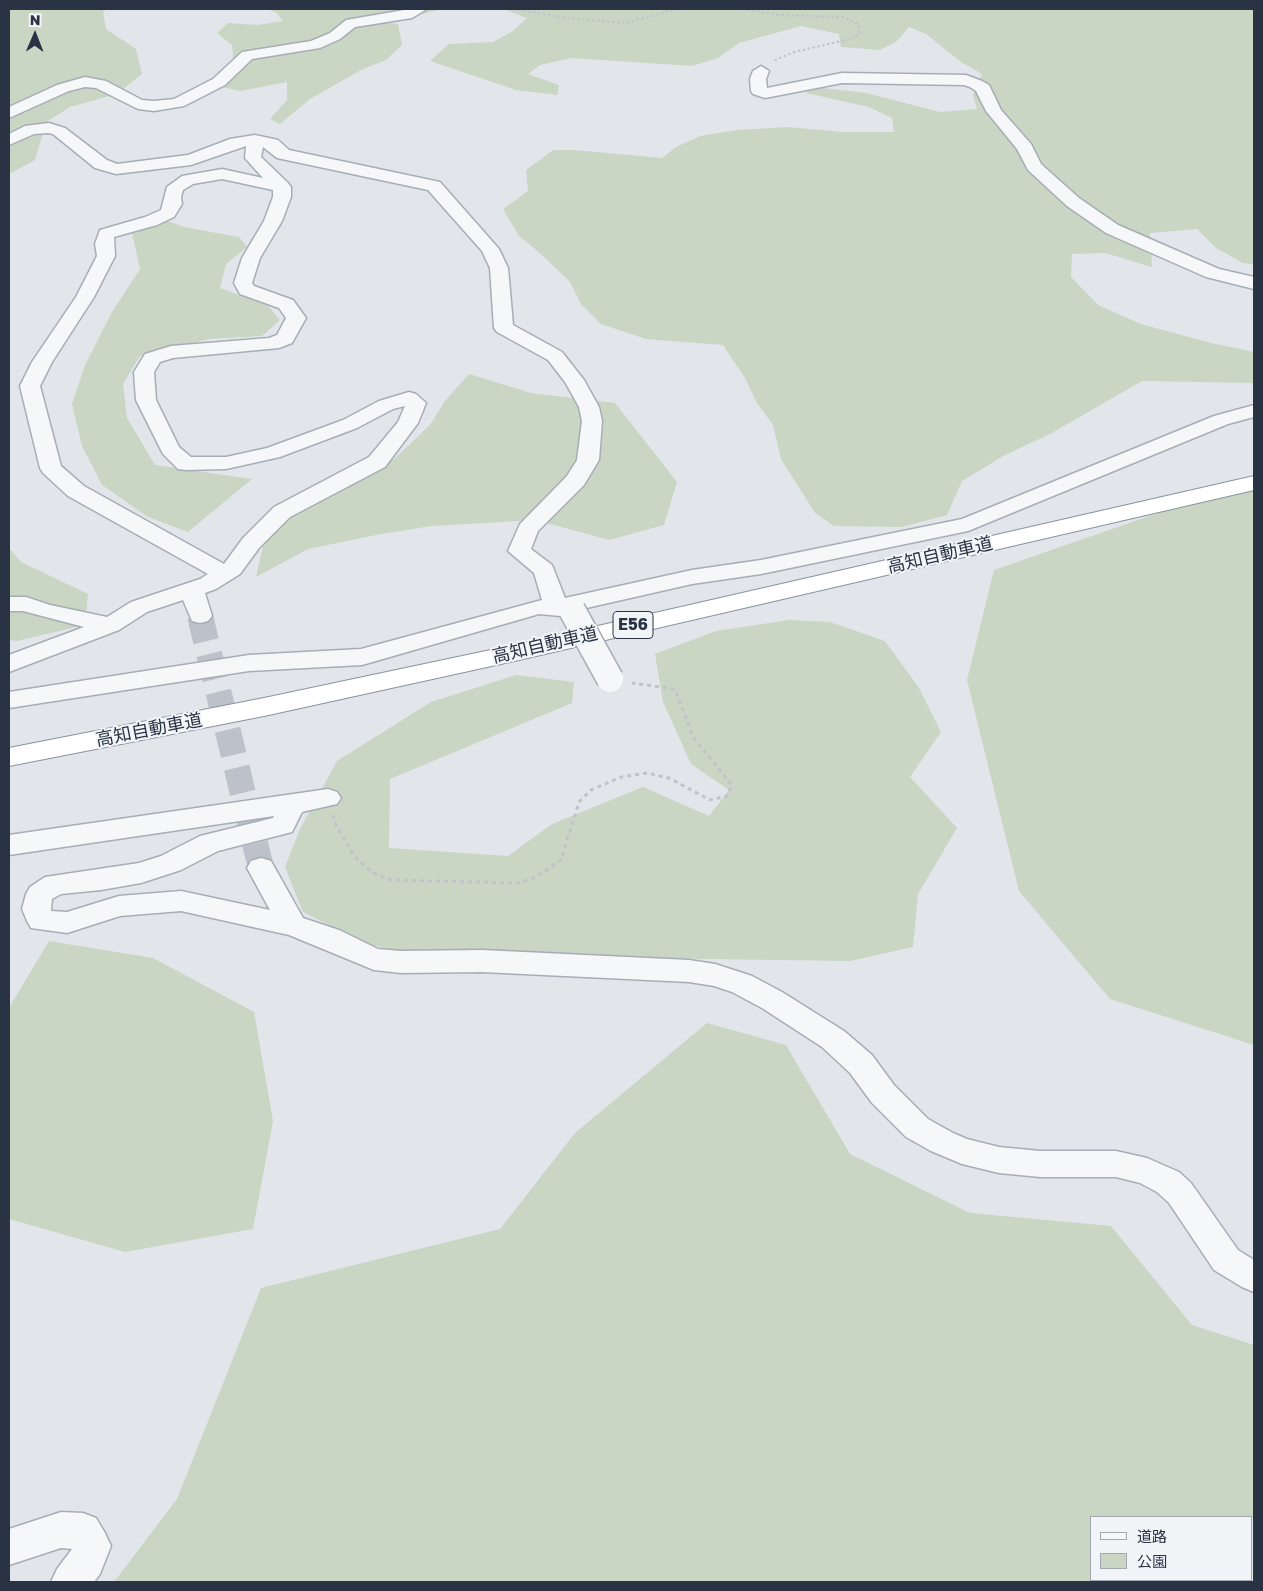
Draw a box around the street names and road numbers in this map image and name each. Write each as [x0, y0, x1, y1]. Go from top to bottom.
street label: 高知自動車道 [885, 532, 995, 578]
road number: E56 [613, 612, 653, 638]
street label: 高知自動車道 [490, 622, 600, 668]
street label: 高知自動車道 [94, 709, 204, 751]

